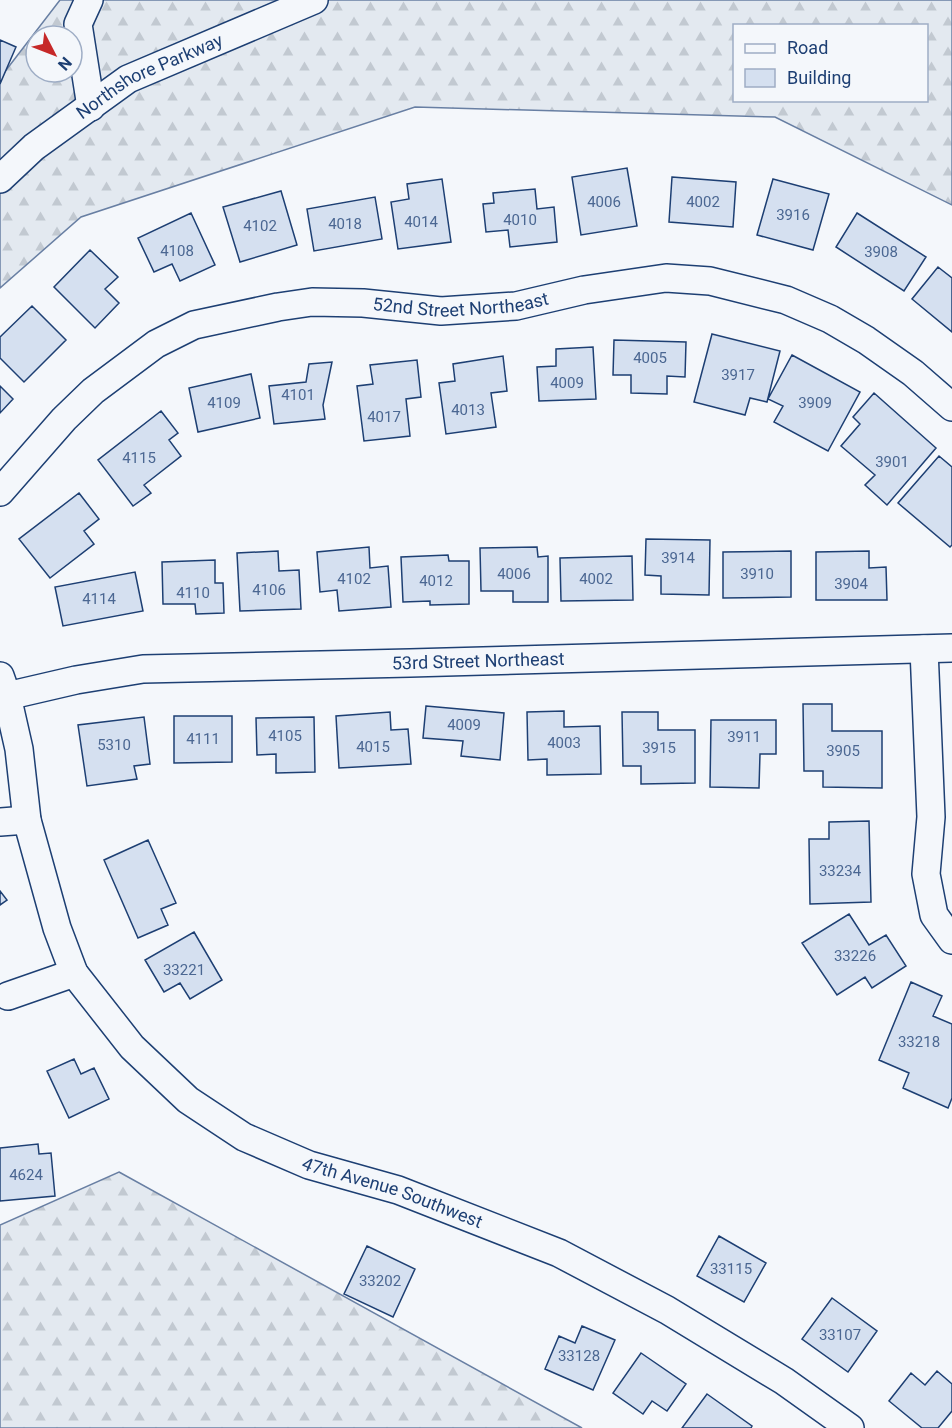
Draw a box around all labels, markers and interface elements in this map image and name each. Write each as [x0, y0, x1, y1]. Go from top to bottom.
north arrow [24, 24, 84, 84]
legend [733, 24, 928, 102]
street label: Northshore Parkway [72, 29, 226, 123]
text: Road [787, 37, 828, 58]
text: N [54, 53, 76, 74]
text: Building [787, 67, 851, 88]
house number: 4006 [587, 193, 621, 211]
house number: 4002 [686, 193, 720, 211]
house number: 3916 [776, 206, 810, 224]
house number: 4010 [503, 211, 537, 229]
house number: 4014 [404, 213, 438, 231]
house number: 4018 [328, 215, 362, 233]
house number: 4102 [243, 217, 277, 235]
house number: 4108 [160, 242, 194, 260]
house number: 3908 [864, 243, 898, 261]
street label: 52nd Street Northeast [372, 288, 551, 321]
house number: 4005 [633, 349, 667, 367]
house number: 3917 [721, 366, 755, 384]
house number: 4009 [550, 374, 584, 392]
house number: 4101 [281, 386, 315, 404]
house number: 4109 [207, 394, 241, 412]
house number: 3909 [798, 394, 832, 412]
house number: 4013 [451, 401, 485, 419]
house number: 4017 [367, 408, 401, 426]
house number: 4115 [122, 449, 156, 467]
house number: 3901 [875, 453, 909, 471]
house number: 3914 [661, 549, 695, 567]
house number: 4006 [497, 565, 531, 583]
house number: 3910 [740, 565, 774, 583]
house number: 4102 [337, 570, 371, 588]
house number: 4002 [579, 570, 613, 588]
house number: 4012 [419, 572, 453, 590]
house number: 3904 [834, 575, 868, 593]
house number: 4106 [252, 581, 286, 599]
house number: 4110 [176, 584, 210, 602]
house number: 4114 [82, 590, 116, 608]
street label: 53rd Street Northeast [392, 648, 565, 673]
house number: 4009 [447, 716, 481, 734]
house number: 4105 [268, 727, 302, 745]
house number: 3911 [727, 728, 761, 746]
house number: 4111 [186, 730, 220, 748]
house number: 4003 [547, 734, 581, 752]
house number: 5310 [97, 736, 131, 754]
house number: 4015 [356, 738, 390, 756]
house number: 3915 [642, 739, 676, 757]
house number: 3905 [826, 742, 860, 760]
house number: 33234 [819, 862, 862, 880]
house number: 33226 [834, 947, 876, 965]
house number: 33221 [163, 961, 205, 979]
house number: 33218 [898, 1033, 940, 1051]
street label: 47th Avenue Southwest [299, 1152, 486, 1232]
house number: 4624 [9, 1166, 43, 1184]
house number: 33115 [710, 1260, 752, 1278]
house number: 33202 [359, 1272, 401, 1290]
house number: 33107 [819, 1326, 861, 1344]
house number: 33128 [558, 1347, 600, 1365]

